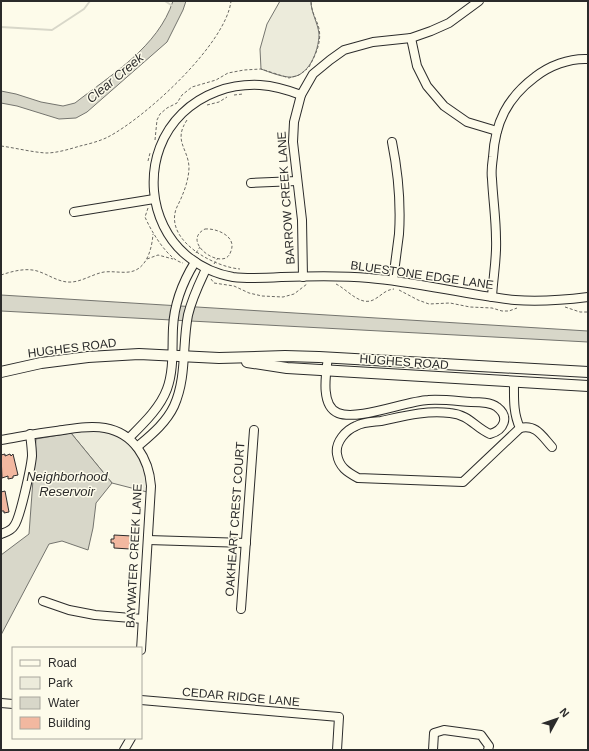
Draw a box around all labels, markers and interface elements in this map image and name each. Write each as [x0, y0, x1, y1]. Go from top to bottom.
water label: Clear Creek [84, 49, 148, 106]
street label: BARROW CREEK LANE [274, 131, 298, 265]
street label: BLUESTONE EDGE LANE [349, 258, 495, 292]
street label: HUGHES ROAD [27, 336, 118, 360]
street label: HUGHES ROAD [359, 352, 449, 372]
street label: OAKHEART CREST COURT [223, 440, 247, 597]
water label: Neighborhood Reservoir [26, 469, 109, 499]
street label: BAYWATER CREEK LANE [123, 483, 145, 629]
legend [12, 647, 142, 739]
text: Road [48, 656, 77, 670]
text: Park [48, 676, 74, 690]
street label: CEDAR RIDGE LANE [182, 685, 300, 709]
text: Water [48, 696, 80, 710]
north arrow [537, 699, 577, 739]
text: N [558, 706, 572, 720]
text: Building [48, 716, 91, 730]

